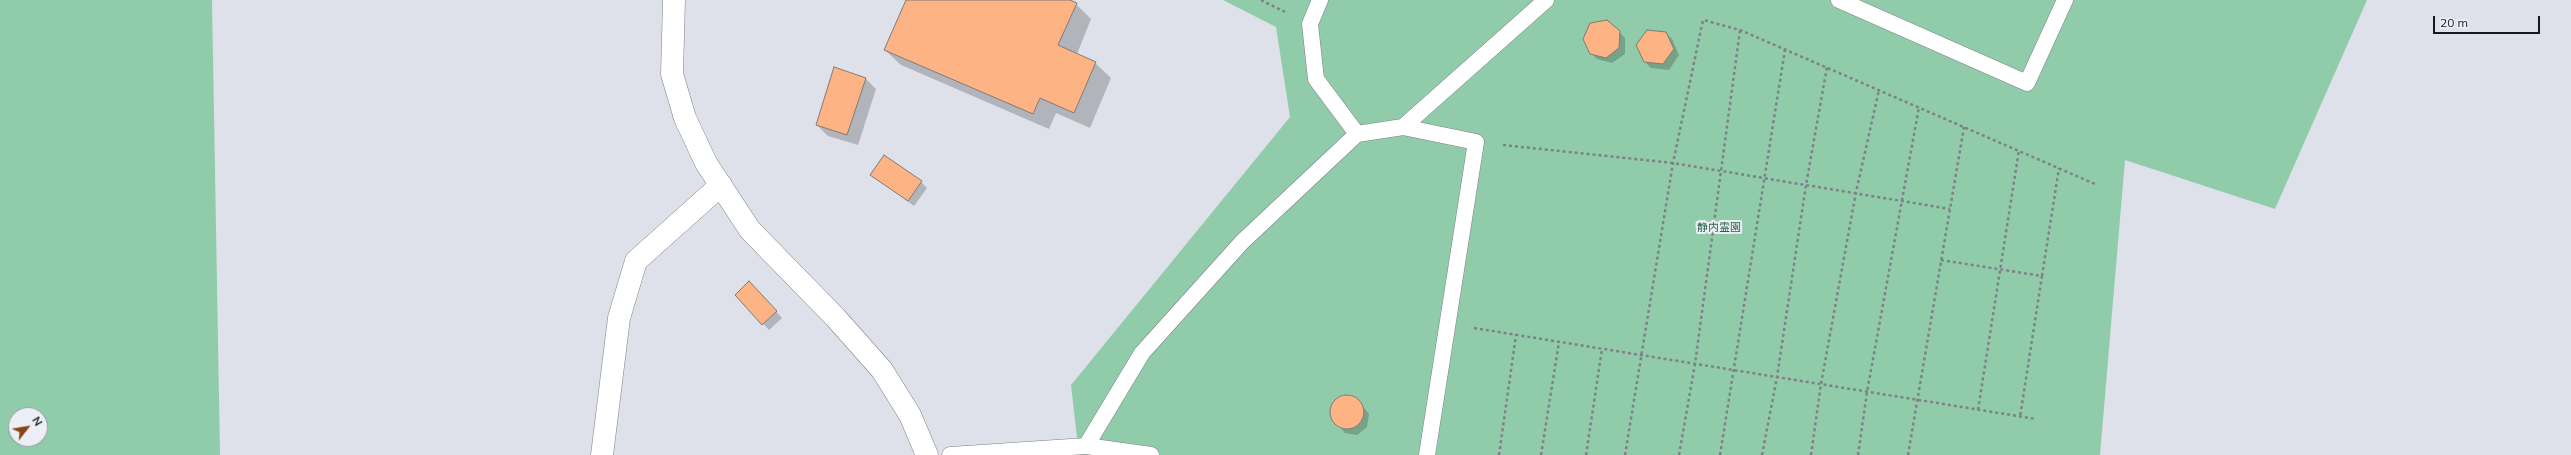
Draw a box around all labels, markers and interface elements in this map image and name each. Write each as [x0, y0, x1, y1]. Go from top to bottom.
scale bar [2435, 8, 2542, 34]
text: 20 m [2440, 15, 2468, 30]
park label: 静内霊園 [1697, 221, 1741, 235]
north arrow [8, 407, 48, 447]
text: N [29, 414, 46, 429]

